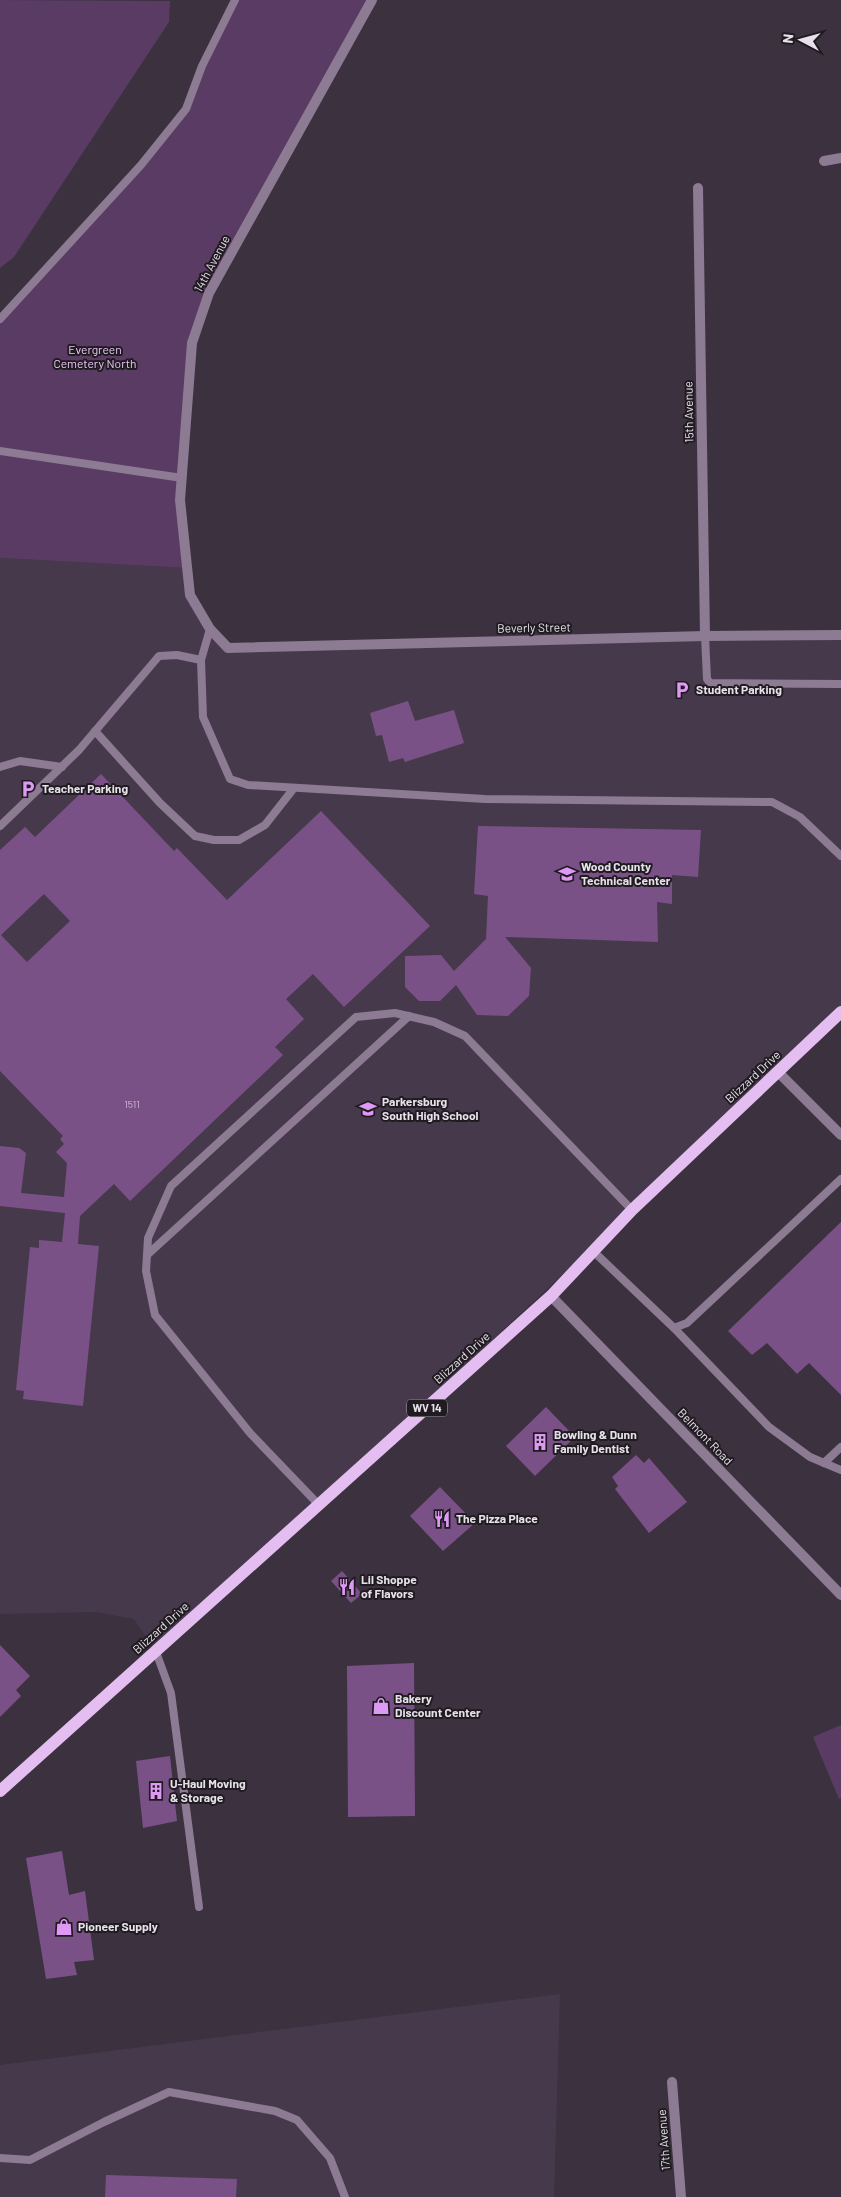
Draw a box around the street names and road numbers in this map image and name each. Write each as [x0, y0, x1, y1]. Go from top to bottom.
street label: 14th Avenue [190, 233, 232, 294]
street label: 15th Avenue [680, 381, 696, 443]
street label: Beverly Street [497, 619, 571, 635]
street label: Blizzard Drive [722, 1047, 783, 1105]
street label: Blizzard Drive [431, 1329, 492, 1386]
road number: WV 14 [407, 1400, 447, 1416]
street label: Belmont Road [675, 1405, 736, 1467]
street label: Blizzard Drive [130, 1599, 191, 1656]
street label: 17th Avenue [654, 2109, 672, 2171]

